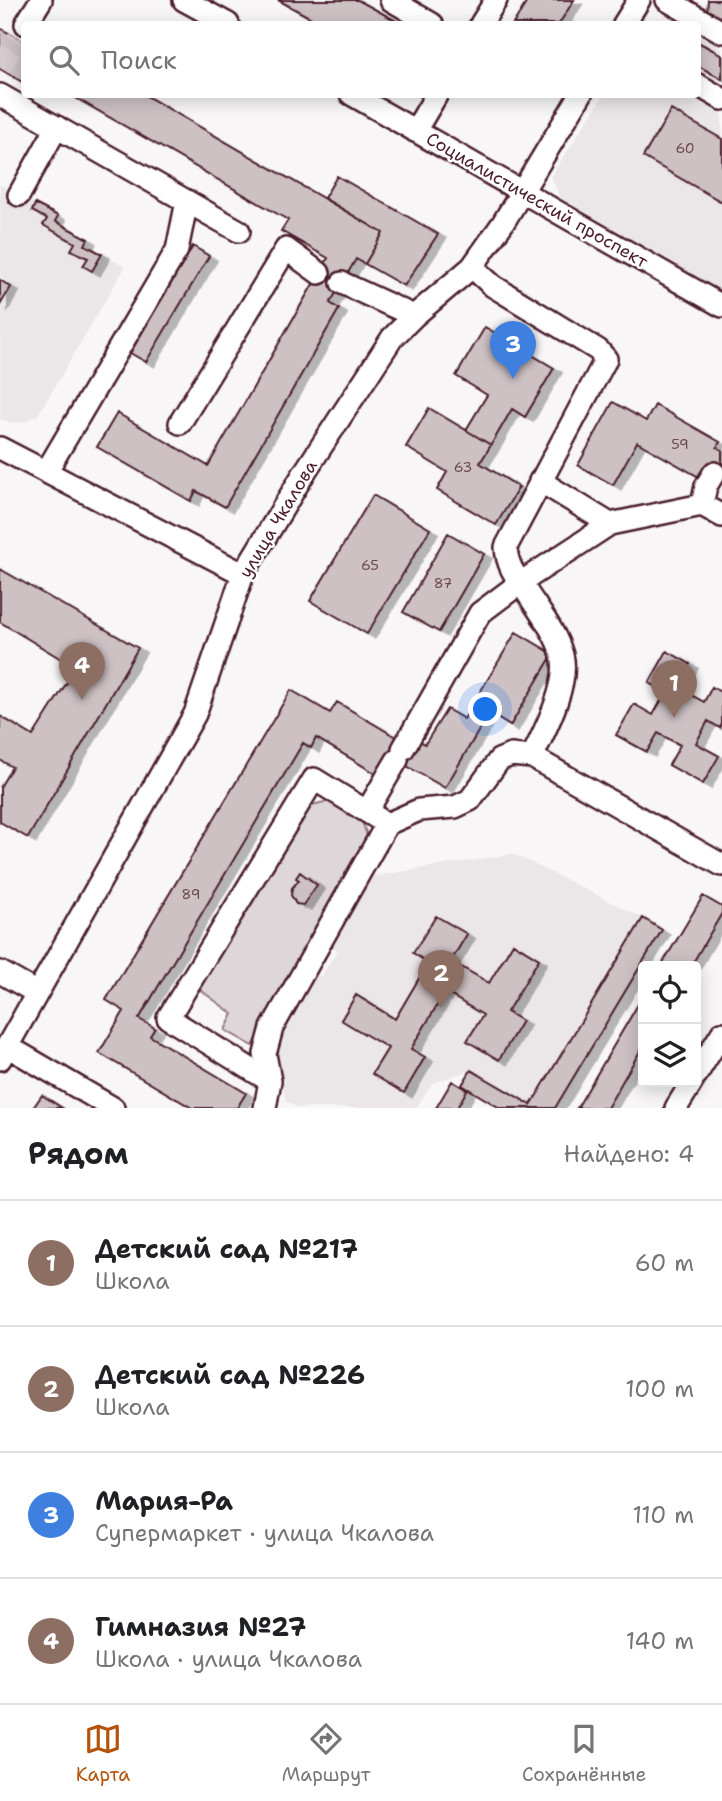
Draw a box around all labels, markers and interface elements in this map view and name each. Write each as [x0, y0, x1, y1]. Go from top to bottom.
search box [21, 21, 701, 98]
icon: search [45, 41, 83, 79]
text: Поиск [101, 42, 177, 77]
street label: Социалистический проспект [422, 127, 653, 274]
house number: 60 [675, 139, 695, 157]
pin: 3 [490, 321, 536, 379]
house number: 59 [671, 435, 689, 453]
street label: улица Чкалова [233, 456, 323, 582]
house number: 63 [454, 458, 472, 476]
house number: 65 [361, 556, 379, 574]
house number: 87 [434, 574, 452, 592]
pin: 4 [59, 642, 105, 700]
pin: 1 [651, 660, 697, 718]
your location [468, 692, 502, 726]
house number: 89 [182, 885, 200, 903]
pin: 2 [418, 950, 464, 1008]
map controls [638, 961, 701, 1087]
button: locate [638, 961, 701, 1024]
button: layers [638, 1024, 701, 1087]
text: Рядом [28, 1133, 128, 1174]
text: Найдено: 4 [564, 1139, 694, 1169]
text: Детский сад №217 [95, 1231, 358, 1266]
text: 1 [46, 1248, 56, 1278]
text: 60 m [635, 1248, 694, 1278]
text: Школа [95, 1266, 170, 1296]
text: Детский сад №226 [95, 1357, 365, 1392]
text: 2 [43, 1374, 59, 1404]
text: 100 m [625, 1374, 694, 1404]
text: Школа [95, 1392, 170, 1422]
text: Мария-Ра [95, 1483, 233, 1518]
text: 3 [43, 1500, 59, 1530]
text: 110 m [632, 1500, 694, 1530]
text: Супермаркет · улица Чкалова [95, 1518, 434, 1548]
text: Гимназия №27 [95, 1609, 306, 1644]
text: 4 [43, 1626, 59, 1656]
text: 140 m [626, 1626, 694, 1656]
text: Школа · улица Чкалова [95, 1644, 362, 1674]
tab: Карта [76, 1720, 130, 1787]
tab: Маршрут [282, 1720, 370, 1787]
tab: Сохранённые [522, 1720, 646, 1787]

